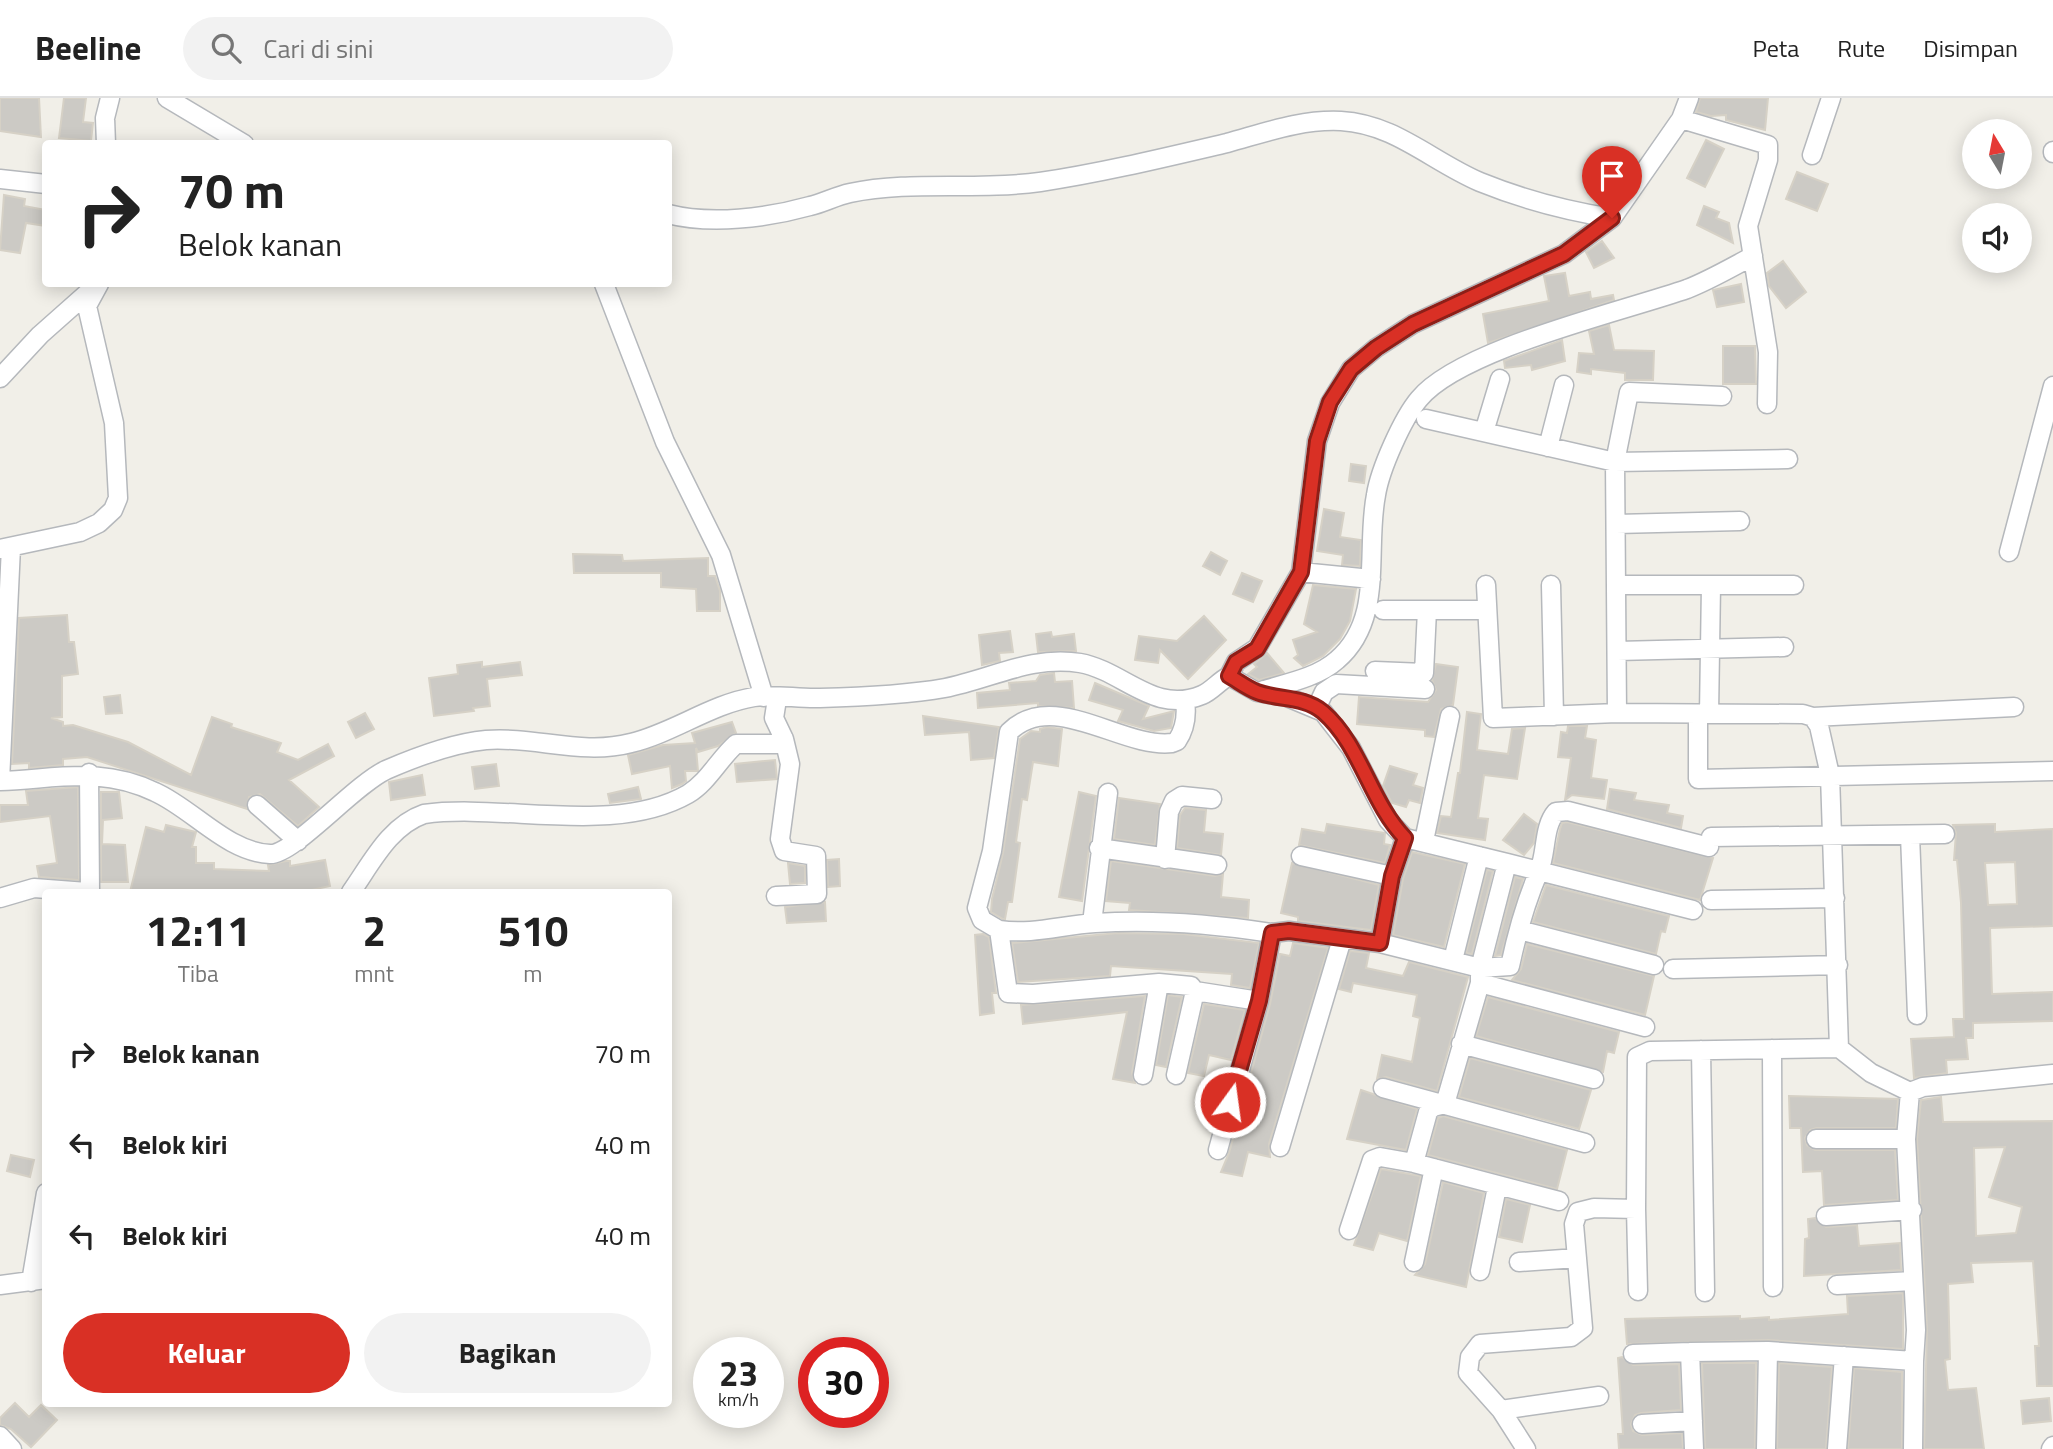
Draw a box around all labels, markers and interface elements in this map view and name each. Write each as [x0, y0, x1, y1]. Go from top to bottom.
search box [183, 17, 673, 80]
text: Beeline [35, 23, 141, 73]
icon: search [207, 29, 245, 67]
text: Cari di sini [263, 29, 373, 68]
text: Peta [1753, 30, 1799, 66]
text: Rute [1837, 30, 1885, 66]
text: Disimpan [1923, 30, 2018, 66]
north arrow [1962, 119, 2032, 189]
map controls [1962, 119, 2032, 273]
pin [1582, 146, 1642, 218]
text: 70 m [178, 152, 285, 227]
icon: arrive [1593, 157, 1631, 195]
icon: right [63, 168, 154, 259]
button: sound [1962, 203, 2032, 273]
text: Belok kanan [178, 220, 342, 268]
text: 12:11 [146, 898, 251, 962]
text: 2 [362, 898, 386, 962]
text: 510 [498, 898, 568, 962]
text: Tiba [178, 956, 219, 991]
text: mnt [354, 956, 394, 991]
text: m [523, 956, 543, 991]
text: Belok kanan [122, 1034, 260, 1073]
text: 70 m [594, 1034, 651, 1073]
icon: right [63, 1035, 101, 1073]
position arrow [1193, 1065, 1267, 1139]
text: Belok kiri [122, 1125, 228, 1164]
text: 40 m [594, 1125, 651, 1164]
icon: left [63, 1126, 101, 1164]
text: Belok kiri [122, 1216, 228, 1255]
text: 40 m [594, 1216, 651, 1255]
icon: left [63, 1217, 101, 1255]
button: Keluar [63, 1313, 350, 1393]
button: Bagikan [364, 1313, 651, 1393]
speed limit sign: 30 [798, 1337, 889, 1428]
text: 23 [719, 1346, 758, 1400]
text: km/h [718, 1386, 759, 1413]

